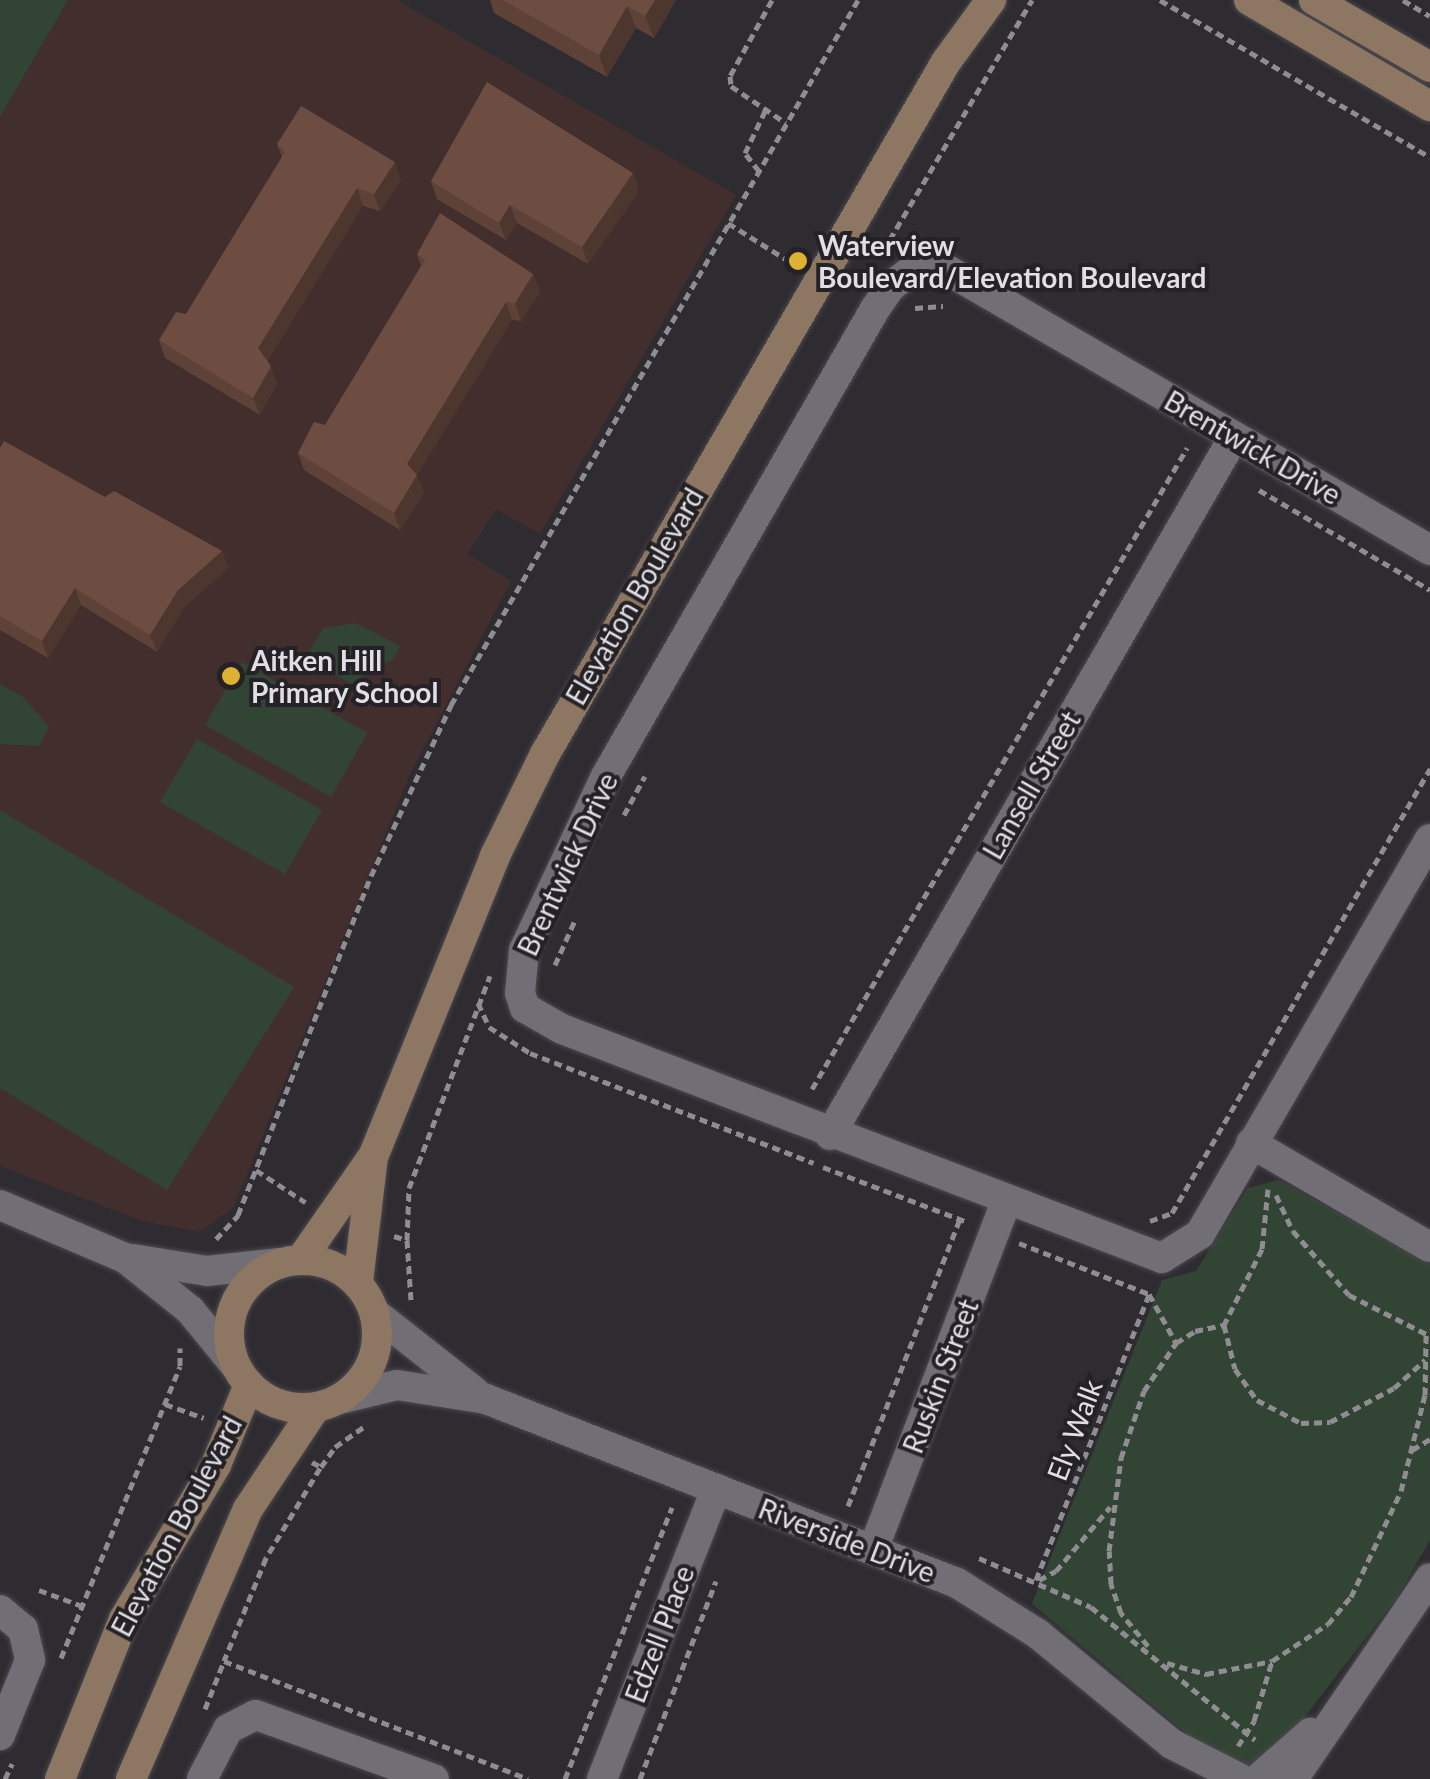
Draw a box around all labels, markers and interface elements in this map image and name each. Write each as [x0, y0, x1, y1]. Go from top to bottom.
place label: Waterview Boulevard/Elevation Boulevard [818, 228, 1206, 294]
marker: Waterview Boulevard/Elevation Boulevard [787, 250, 809, 272]
street label: Brentwick Drive [1159, 383, 1347, 511]
street label: Elevation Boulevard [558, 482, 710, 710]
place label: Aitken Hill Primary School [251, 643, 439, 709]
marker: Aitken Hill Primary School [220, 665, 242, 687]
street label: Lansell Street [975, 705, 1087, 865]
street label: Brentwick Drive [510, 767, 624, 961]
street label: Ruskin Street [895, 1294, 985, 1458]
street label: Ely Walk [1039, 1374, 1109, 1486]
street label: Elevation Boulevard [104, 1410, 248, 1642]
street label: Riverside Drive [754, 1491, 940, 1589]
street label: Edzell Place [618, 1561, 700, 1707]

